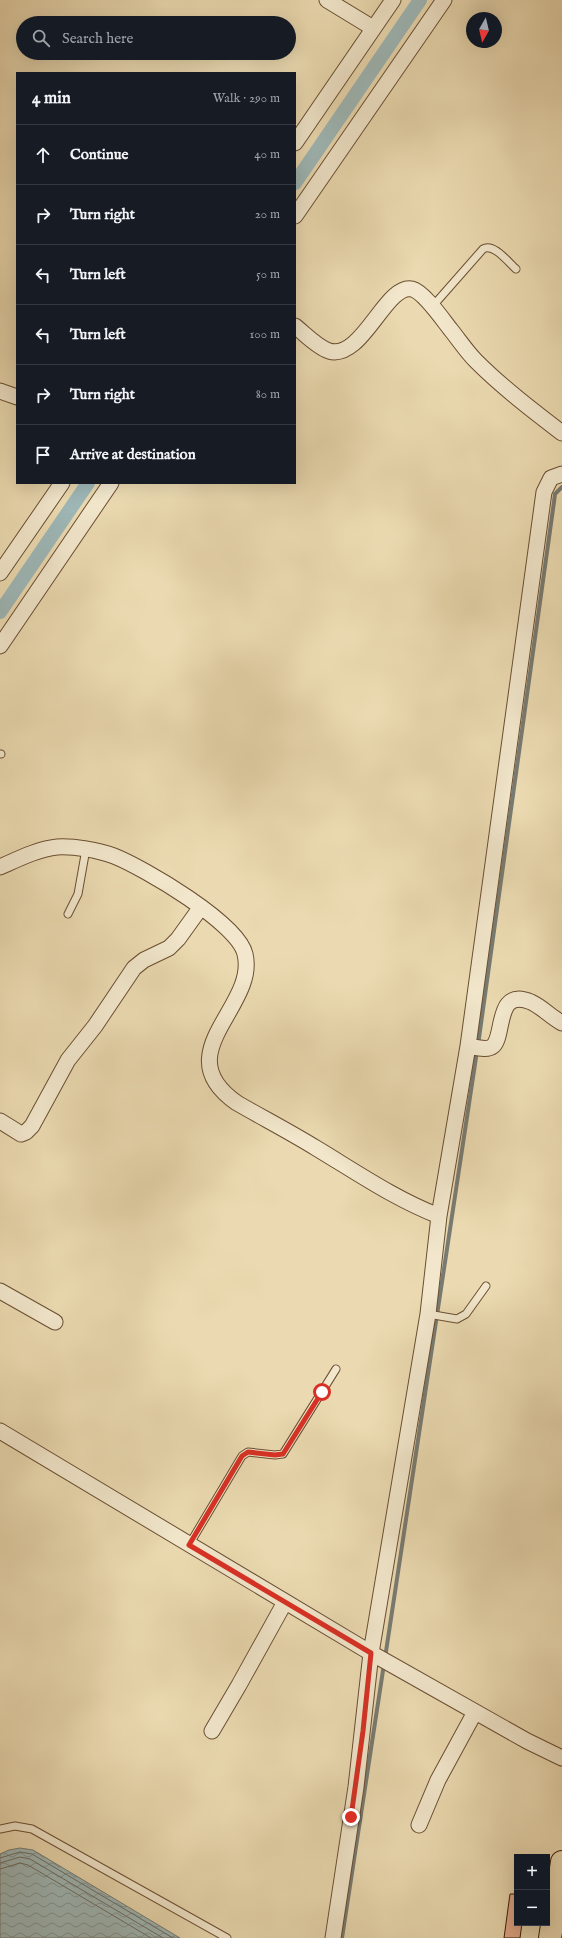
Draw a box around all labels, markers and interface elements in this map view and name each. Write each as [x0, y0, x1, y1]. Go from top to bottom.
north arrow [466, 12, 502, 48]
search box [16, 16, 296, 60]
icon: search [30, 27, 52, 49]
text: Search here [62, 29, 133, 48]
text: 4 min [32, 88, 71, 109]
text: Walk · 290 m [213, 90, 280, 107]
icon: ahead [32, 144, 54, 166]
text: Continue [70, 145, 128, 164]
text: 40 m [254, 146, 280, 163]
icon: right [32, 204, 54, 226]
text: Turn right [70, 205, 135, 224]
text: 20 m [255, 206, 280, 223]
icon: left [32, 264, 54, 286]
text: Turn left [70, 265, 126, 284]
text: 50 m [256, 266, 280, 283]
icon: left [32, 324, 54, 346]
text: Turn left [70, 325, 126, 344]
text: 100 m [250, 326, 280, 343]
icon: right [32, 384, 54, 406]
text: Turn right [70, 385, 135, 404]
text: 80 m [256, 386, 280, 403]
icon: arrive [32, 444, 54, 466]
text: Arrive at destination [70, 445, 196, 464]
route start [313, 1383, 331, 1401]
route end [342, 1808, 360, 1826]
map controls [514, 1854, 550, 1926]
button: + [514, 1854, 550, 1890]
button: − [514, 1890, 550, 1926]

